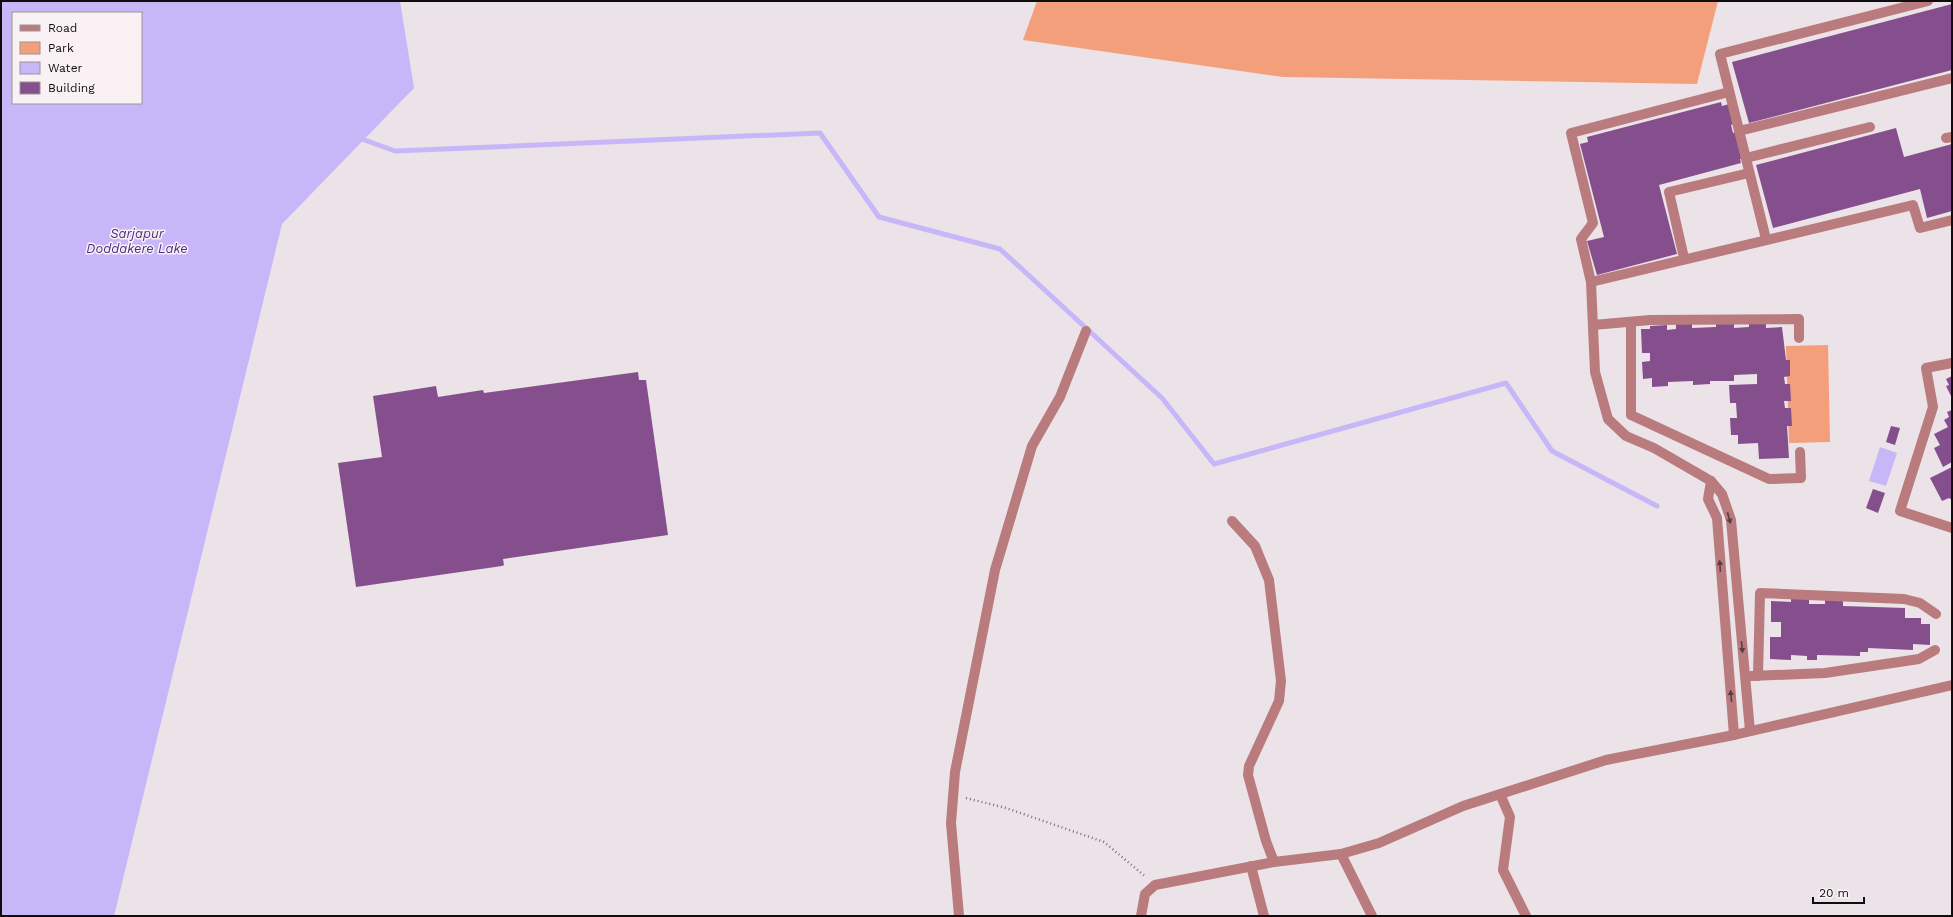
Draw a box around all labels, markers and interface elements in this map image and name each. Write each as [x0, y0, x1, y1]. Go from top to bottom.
legend [12, 12, 142, 104]
text: Road [48, 21, 77, 35]
text: Park [48, 41, 74, 55]
text: Water [48, 61, 83, 75]
text: Building [48, 81, 95, 95]
water label: Sarjapur Doddakere Lake [86, 226, 188, 256]
one-way arrow [1727, 511, 1733, 524]
one-way arrow [1717, 560, 1724, 572]
one-way arrow [1739, 641, 1746, 653]
one-way arrow [1727, 690, 1734, 702]
scale bar [1813, 879, 1864, 905]
text: 20 m [1819, 886, 1849, 900]

